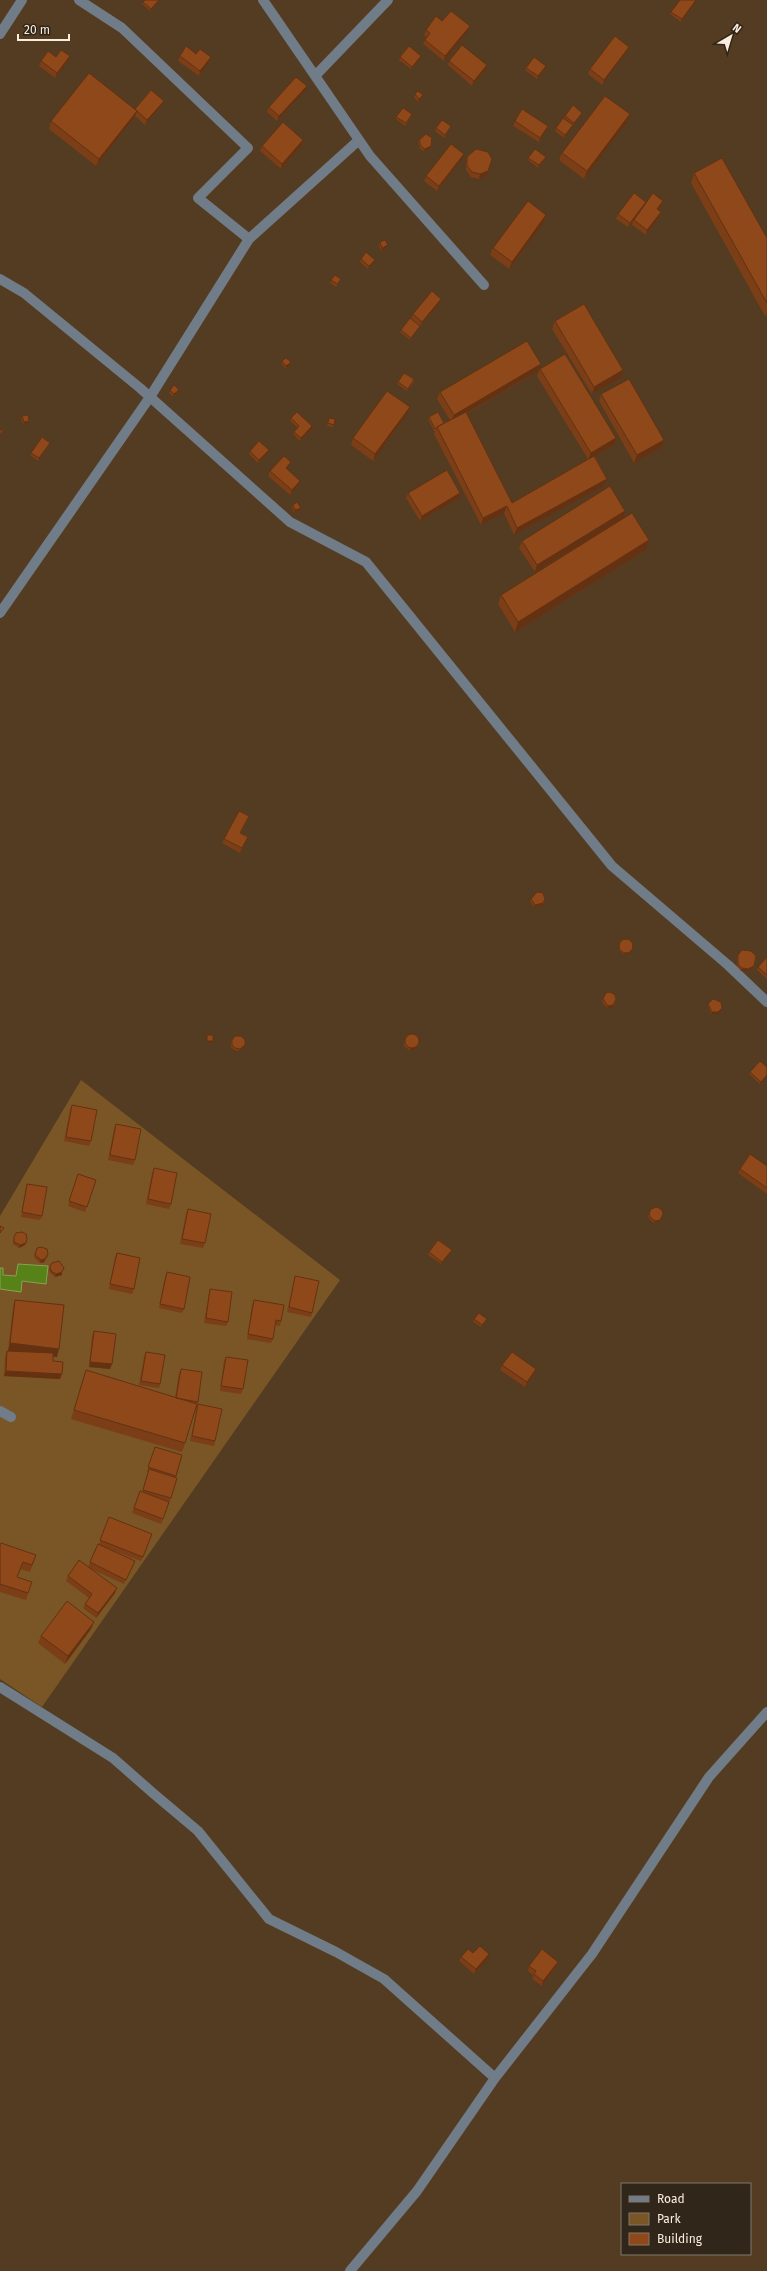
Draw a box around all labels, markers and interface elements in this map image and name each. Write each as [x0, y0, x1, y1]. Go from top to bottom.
scale bar [18, 16, 69, 42]
north arrow [711, 16, 751, 56]
text: N [730, 21, 744, 36]
text: 20 m [24, 23, 50, 37]
legend [621, 2183, 751, 2255]
text: Road [657, 2192, 685, 2206]
text: Park [657, 2212, 681, 2226]
text: Building [657, 2232, 703, 2246]

